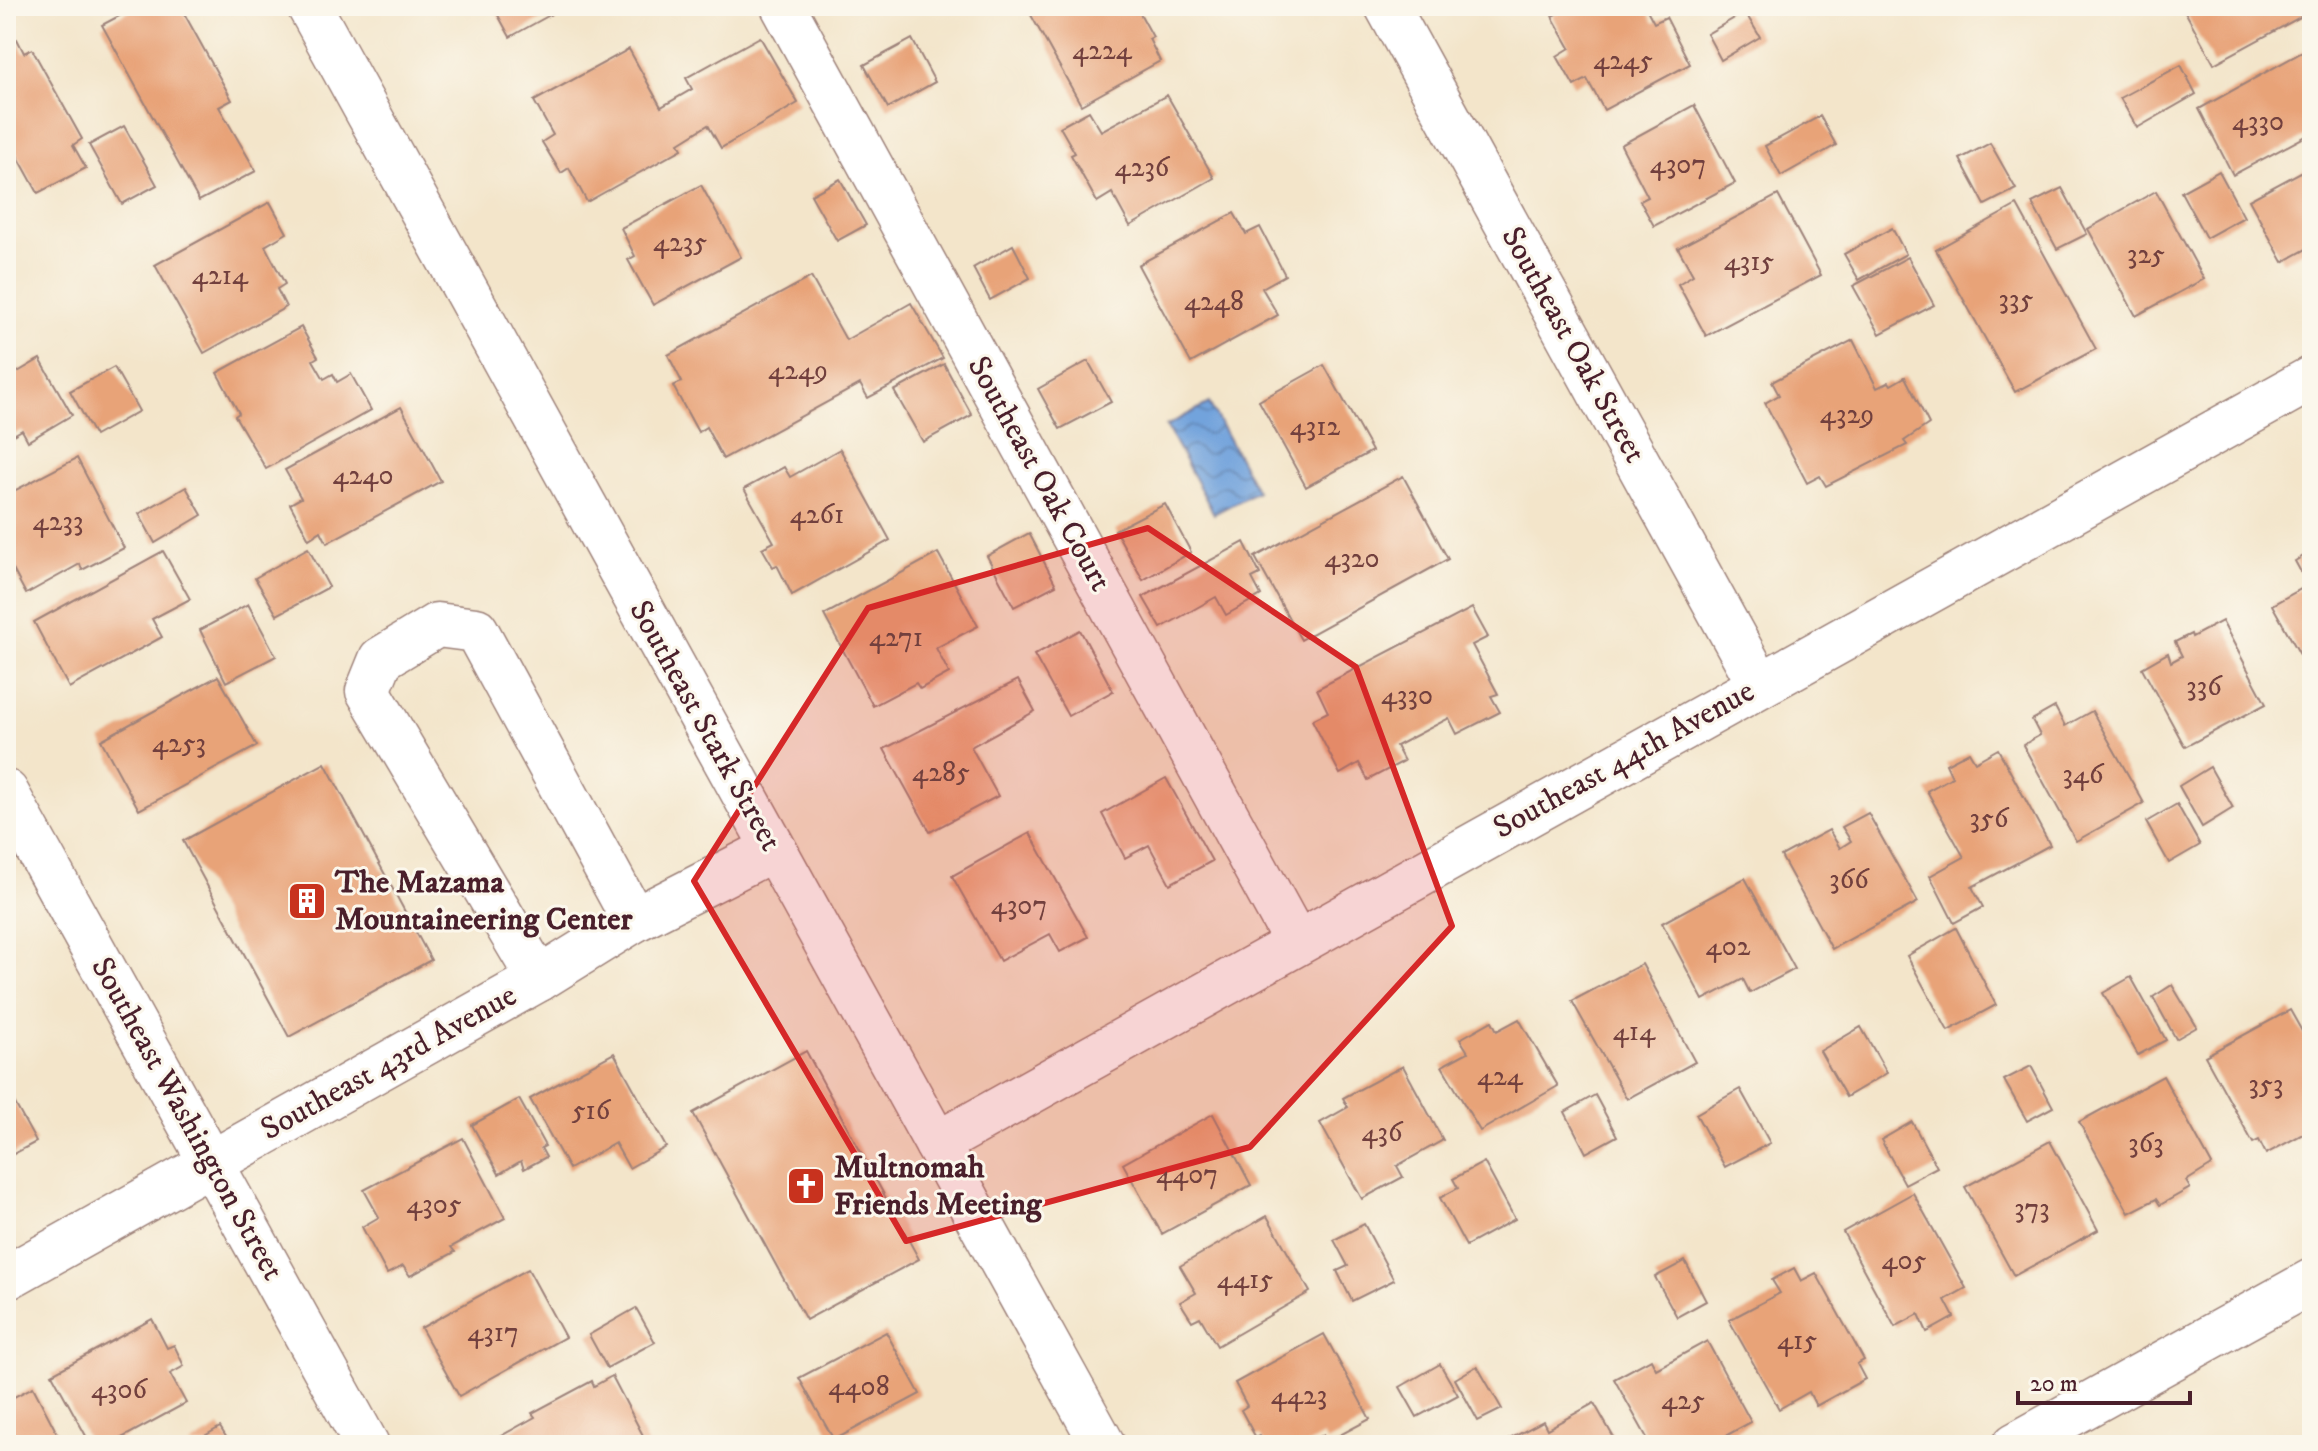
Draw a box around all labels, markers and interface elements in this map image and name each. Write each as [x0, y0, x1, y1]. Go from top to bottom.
house number: 4224 [1072, 33, 1133, 68]
house number: 4245 [1593, 43, 1653, 78]
house number: 4330 [2232, 104, 2284, 139]
house number: 4307 [1650, 147, 1706, 182]
house number: 4236 [1115, 150, 1171, 185]
street label: Southeast Oak Street [1492, 220, 1654, 470]
house number: 4235 [653, 225, 707, 260]
house number: 325 [2127, 237, 2165, 272]
house number: 4315 [1724, 244, 1774, 279]
house number: 4214 [192, 258, 249, 293]
house number: 335 [1999, 282, 2033, 317]
house number: 4248 [1184, 284, 1244, 319]
street label: Southeast Oak Court [958, 349, 1120, 599]
house number: 4249 [768, 353, 828, 388]
house number: 4329 [1820, 397, 1874, 432]
house number: 4312 [1290, 409, 1341, 444]
house number: 4240 [332, 458, 394, 493]
house number: 4261 [790, 497, 844, 532]
house number: 4233 [33, 504, 83, 539]
house number: 4320 [1324, 541, 1380, 576]
street label: Southeast Stark Street [620, 594, 790, 858]
house number: 4271 [869, 620, 923, 655]
house number: 336 [2186, 669, 2223, 704]
street label: Southeast 44th Avenue [1486, 672, 1762, 848]
house number: 4330 [1381, 678, 1433, 713]
house number: 4253 [152, 726, 206, 761]
house number: 4285 [912, 755, 970, 790]
house number: 346 [2062, 757, 2105, 792]
house number: 356 [1970, 801, 2010, 836]
house number: 366 [1829, 862, 1870, 897]
place label: The Mazama Mountaineering Center [334, 863, 633, 940]
building icon: The Mazama Mountaineering Center [286, 880, 328, 922]
house number: 4307 [991, 888, 1047, 923]
house number: 402 [1706, 929, 1751, 964]
street label: Southeast Washington Street [81, 950, 293, 1288]
street label: Southeast 43rd Avenue [254, 976, 524, 1150]
house number: 414 [1613, 1014, 1656, 1049]
house number: 424 [1477, 1059, 1524, 1094]
house number: 353 [2249, 1067, 2283, 1102]
house number: 516 [572, 1093, 612, 1128]
house number: 436 [1361, 1115, 1404, 1150]
house number: 363 [2128, 1126, 2164, 1161]
place label: Multnomah Friends Meeting [834, 1148, 1043, 1225]
house number: 4407 [1156, 1157, 1218, 1192]
church icon: Multnomah Friends Meeting [785, 1165, 827, 1207]
house number: 4305 [406, 1187, 462, 1222]
house number: 373 [2014, 1191, 2050, 1226]
house number: 405 [1881, 1243, 1927, 1278]
house number: 4415 [1217, 1262, 1273, 1297]
house number: 4317 [467, 1315, 519, 1350]
house number: 415 [1777, 1323, 1817, 1358]
scale bar [2018, 1355, 2190, 1405]
house number: 4408 [828, 1369, 890, 1404]
text: 20 m [2030, 1369, 2078, 1399]
house number: 4306 [91, 1372, 149, 1407]
house number: 4423 [1271, 1378, 1327, 1413]
house number: 425 [1661, 1383, 1705, 1418]

